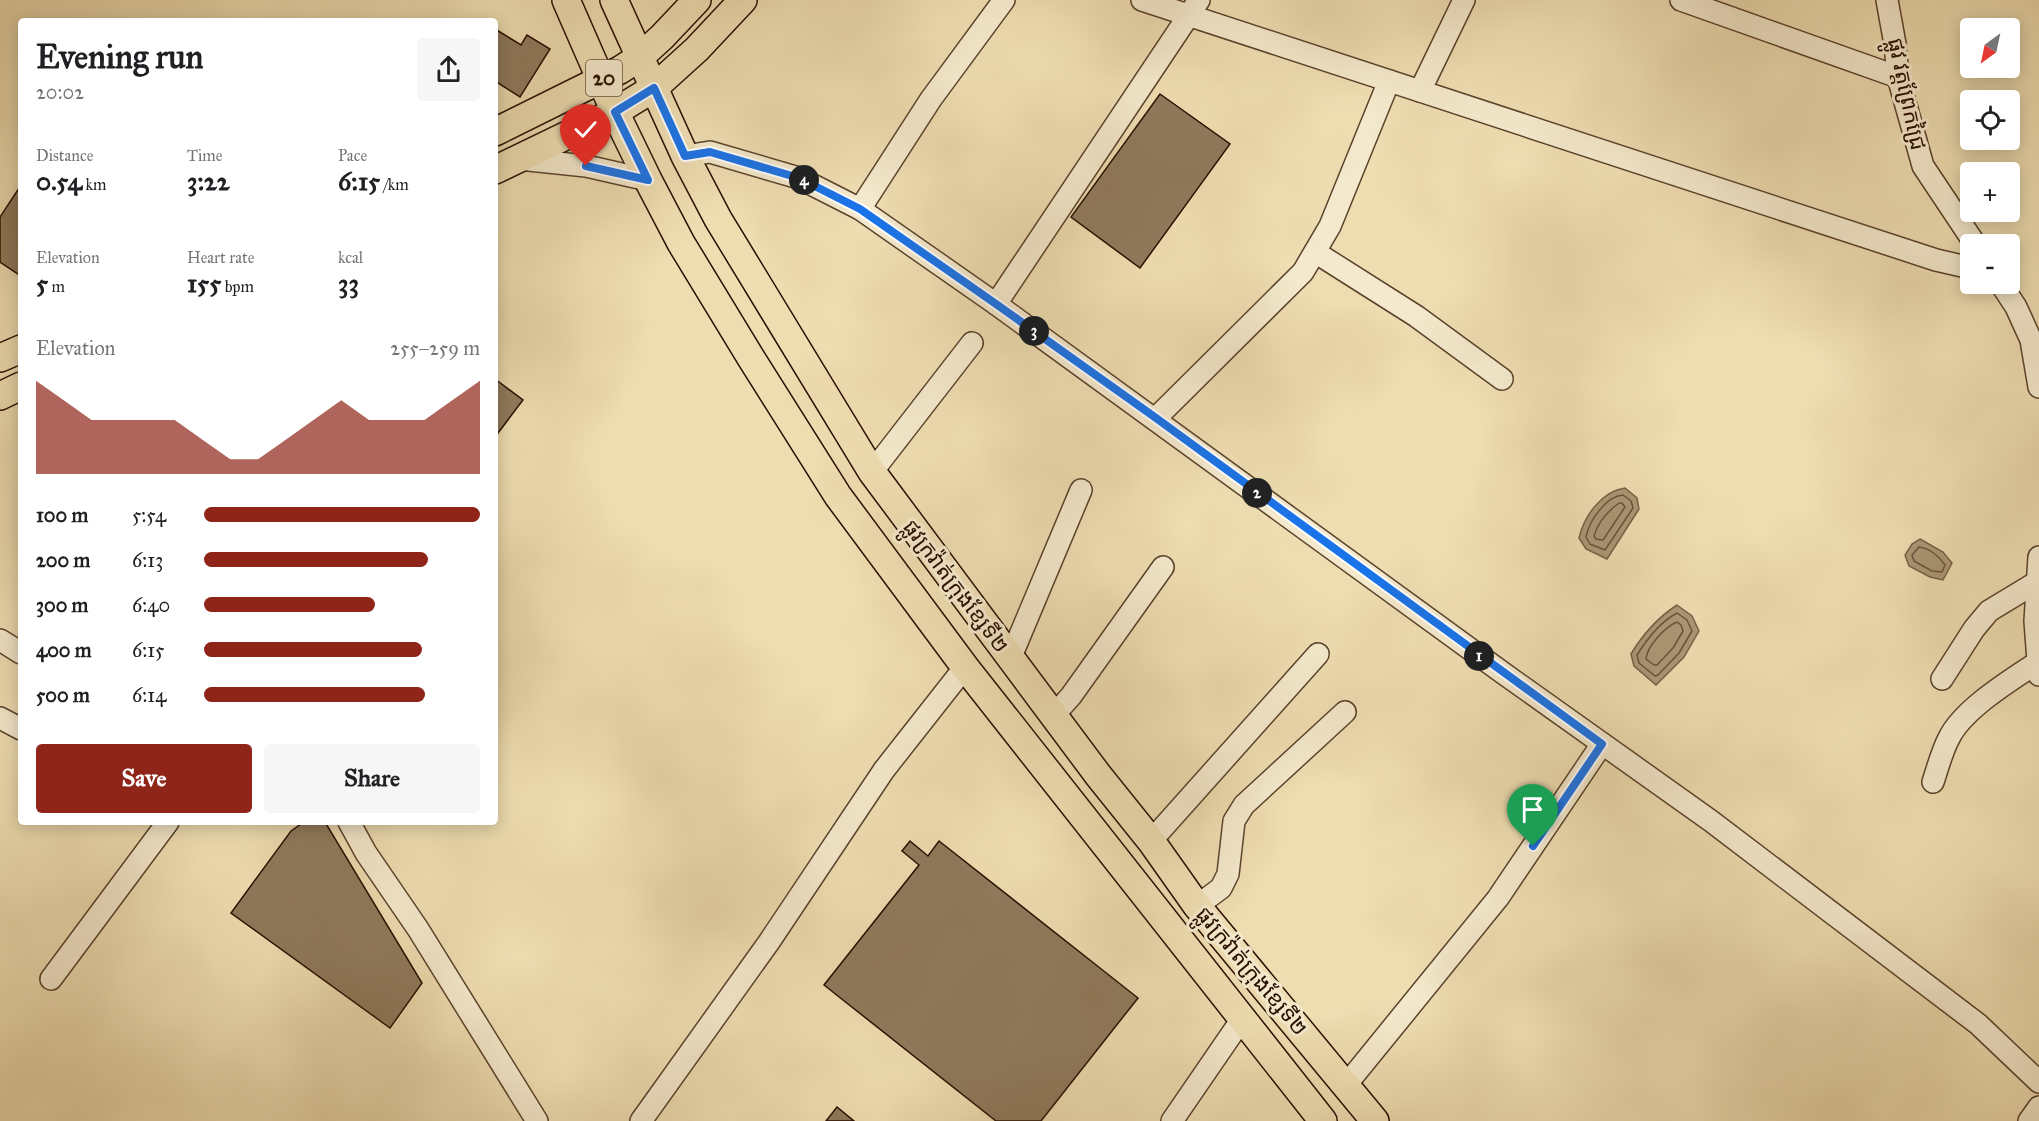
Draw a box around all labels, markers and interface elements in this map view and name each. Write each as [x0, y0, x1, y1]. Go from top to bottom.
north arrow [1960, 18, 2020, 78]
map controls [1960, 18, 2020, 294]
street label: ផ្លូវ វត្តព្រែកជ្រៃ [1876, 35, 1932, 154]
text: Evening run [36, 37, 203, 77]
button: share [417, 38, 480, 101]
road number: 20 [586, 60, 622, 96]
text: 20:02 [36, 80, 84, 104]
button: locate [1960, 90, 2020, 150]
pin [560, 104, 611, 166]
icon: check [569, 113, 602, 146]
text: Distance [36, 146, 93, 165]
text: Time [187, 146, 222, 165]
text: Pace [338, 146, 367, 165]
button: + [1960, 162, 2020, 222]
text: 0.54 [36, 165, 82, 197]
text: 3:22 [187, 165, 230, 197]
text: 6:15 [338, 165, 380, 197]
pin: 4 [789, 165, 819, 195]
text: 4 [800, 170, 808, 189]
text: km [82, 175, 106, 194]
text: /km [380, 175, 409, 194]
button: − [1960, 234, 2020, 294]
text: Elevation [36, 248, 100, 267]
text: Heart rate [187, 248, 254, 267]
text: kcal [338, 248, 363, 267]
text: 5 [36, 267, 48, 299]
text: 155 [187, 267, 221, 299]
text: 33 [338, 267, 359, 299]
text: m [48, 277, 65, 296]
text: bpm [221, 277, 254, 296]
pin: 3 [1019, 316, 1049, 346]
text: 3 [1031, 321, 1037, 340]
text: Elevation [36, 336, 115, 360]
text: 255–259 m [390, 336, 480, 360]
pin: 2 [1242, 478, 1272, 508]
text: 2 [1253, 483, 1261, 502]
text: 100 m [36, 503, 88, 527]
text: 5:54 [132, 503, 166, 527]
street label: ផ្លូវក្រវ៉ាត់ក្រុងខ្សែទី២ [892, 514, 1015, 662]
text: 200 m [36, 548, 90, 572]
text: 6:13 [132, 548, 163, 572]
text: 300 m [36, 593, 88, 617]
text: 6:40 [132, 593, 170, 617]
text: 400 m [36, 638, 92, 662]
text: 6:15 [132, 638, 164, 662]
pin: 1 [1464, 641, 1494, 671]
text: 1 [1476, 646, 1482, 665]
text: 500 m [36, 683, 90, 707]
text: 6:14 [132, 683, 166, 707]
button: Save [36, 744, 252, 813]
button: Share [264, 744, 480, 813]
pin [1507, 784, 1558, 846]
icon: arrive [1516, 793, 1549, 826]
street label: ផ្លូវក្រវ៉ាត់ក្រុងខ្សែទី២ [1185, 901, 1314, 1045]

